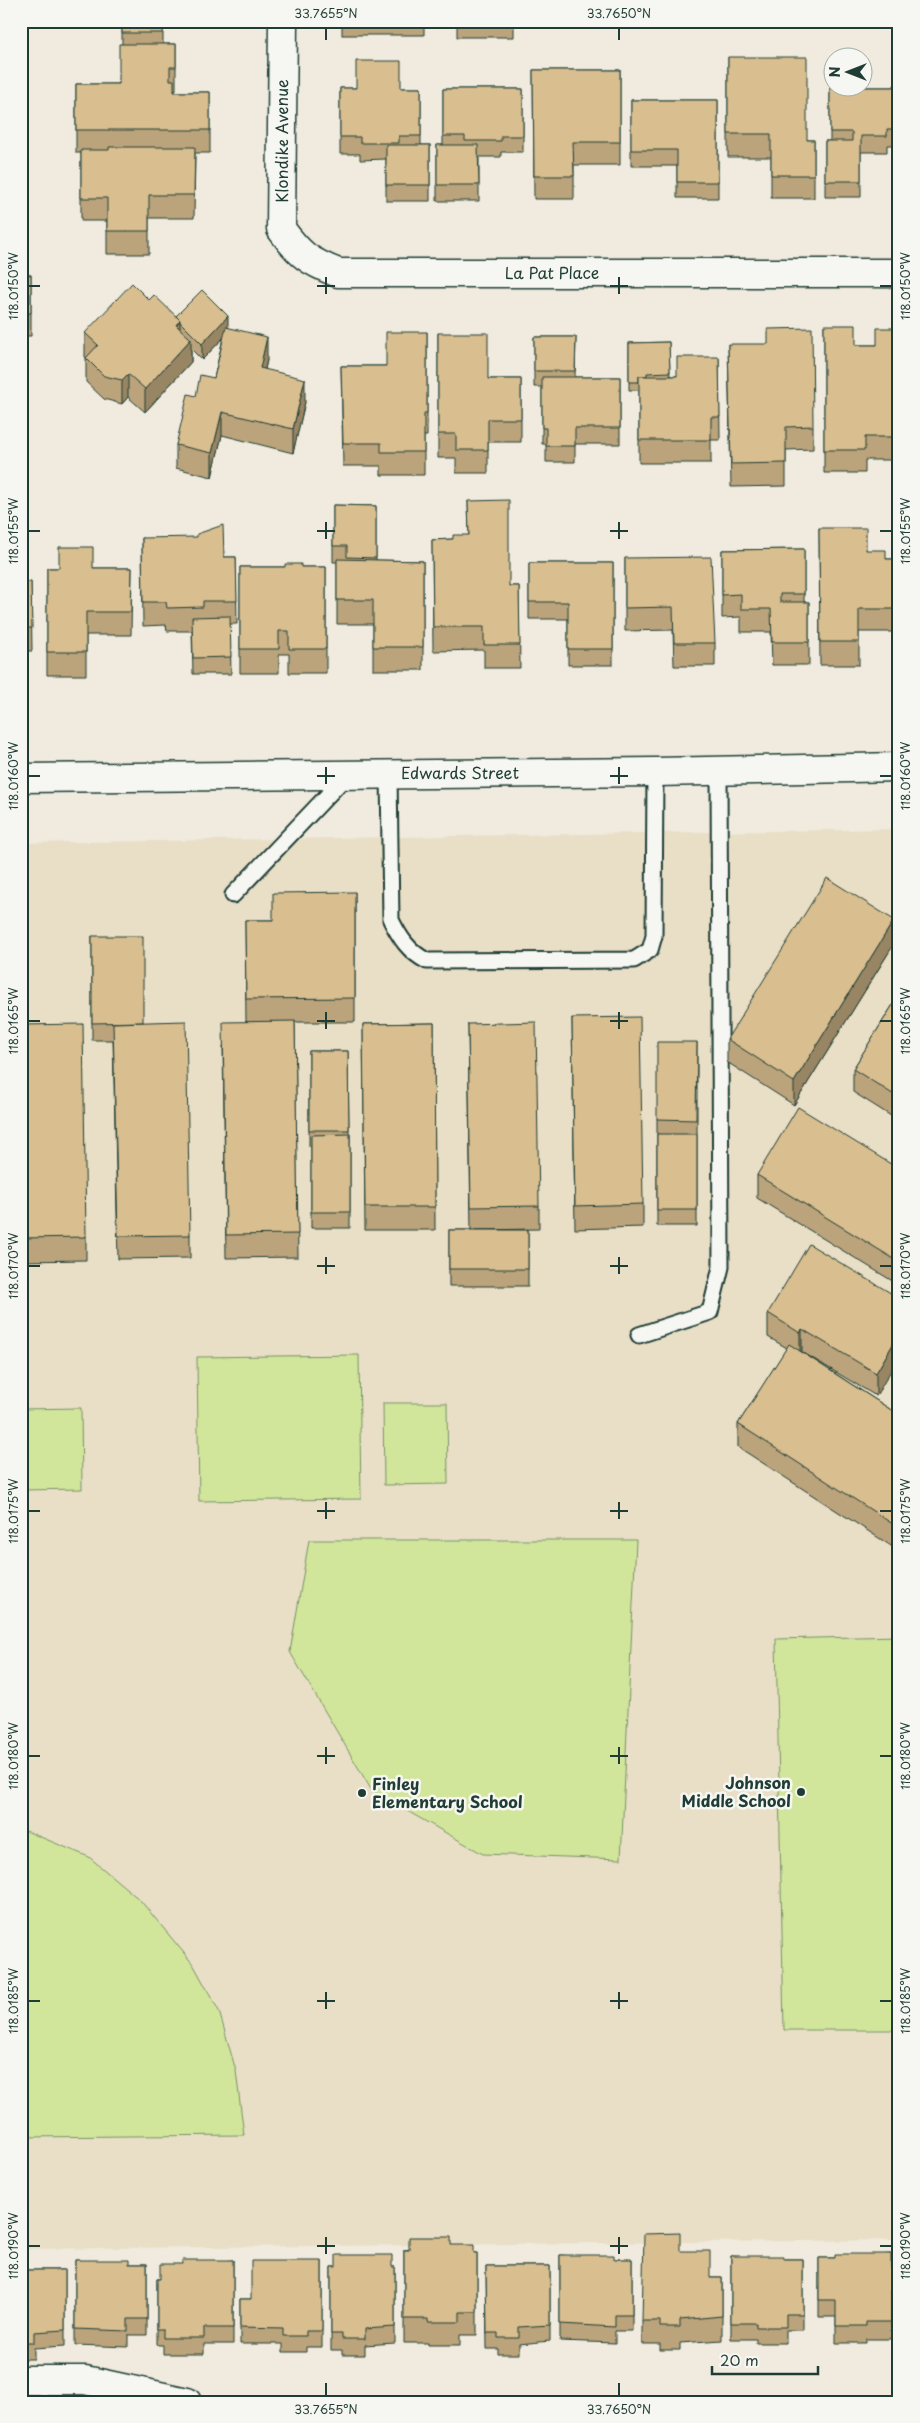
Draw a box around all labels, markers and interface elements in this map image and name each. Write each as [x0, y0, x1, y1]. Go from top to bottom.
text: 33.7655°N [294, 4, 358, 22]
text: 33.7650°N [587, 4, 651, 22]
north arrow [822, 48, 872, 98]
text: N [824, 66, 845, 78]
street label: Klondike Avenue [269, 79, 293, 203]
text: 118.0150°W [4, 251, 22, 320]
text: 118.0150°W [896, 251, 914, 320]
street label: La Pat Place [505, 260, 599, 284]
text: 118.0155°W [4, 497, 22, 564]
text: 118.0155°W [896, 497, 914, 564]
text: 118.0160°W [4, 741, 22, 810]
text: 118.0160°W [896, 741, 914, 810]
street label: Edwards Street [401, 760, 520, 784]
text: 118.0165°W [4, 987, 22, 1055]
text: 118.0165°W [896, 987, 914, 1055]
text: 118.0170°W [4, 1232, 22, 1299]
text: 118.0170°W [896, 1232, 914, 1299]
text: 118.0175°W [4, 1478, 22, 1544]
text: 118.0175°W [896, 1478, 914, 1544]
text: 118.0180°W [4, 1721, 22, 1790]
text: 118.0180°W [896, 1721, 914, 1790]
place label: Johnson Middle School [681, 1770, 791, 1812]
place label: Finley Elementary School [372, 1771, 523, 1813]
marker: Johnson Middle School [795, 1786, 807, 1798]
marker: Finley Elementary School [356, 1787, 368, 1799]
text: 118.0185°W [4, 1967, 22, 2034]
text: 118.0185°W [896, 1967, 914, 2034]
text: 118.0190°W [4, 2212, 22, 2280]
text: 118.0190°W [896, 2212, 914, 2280]
scale bar [712, 2343, 819, 2375]
text: 20 m [720, 2348, 759, 2371]
text: 33.7655°N [294, 2400, 358, 2418]
text: 33.7650°N [587, 2400, 651, 2418]

